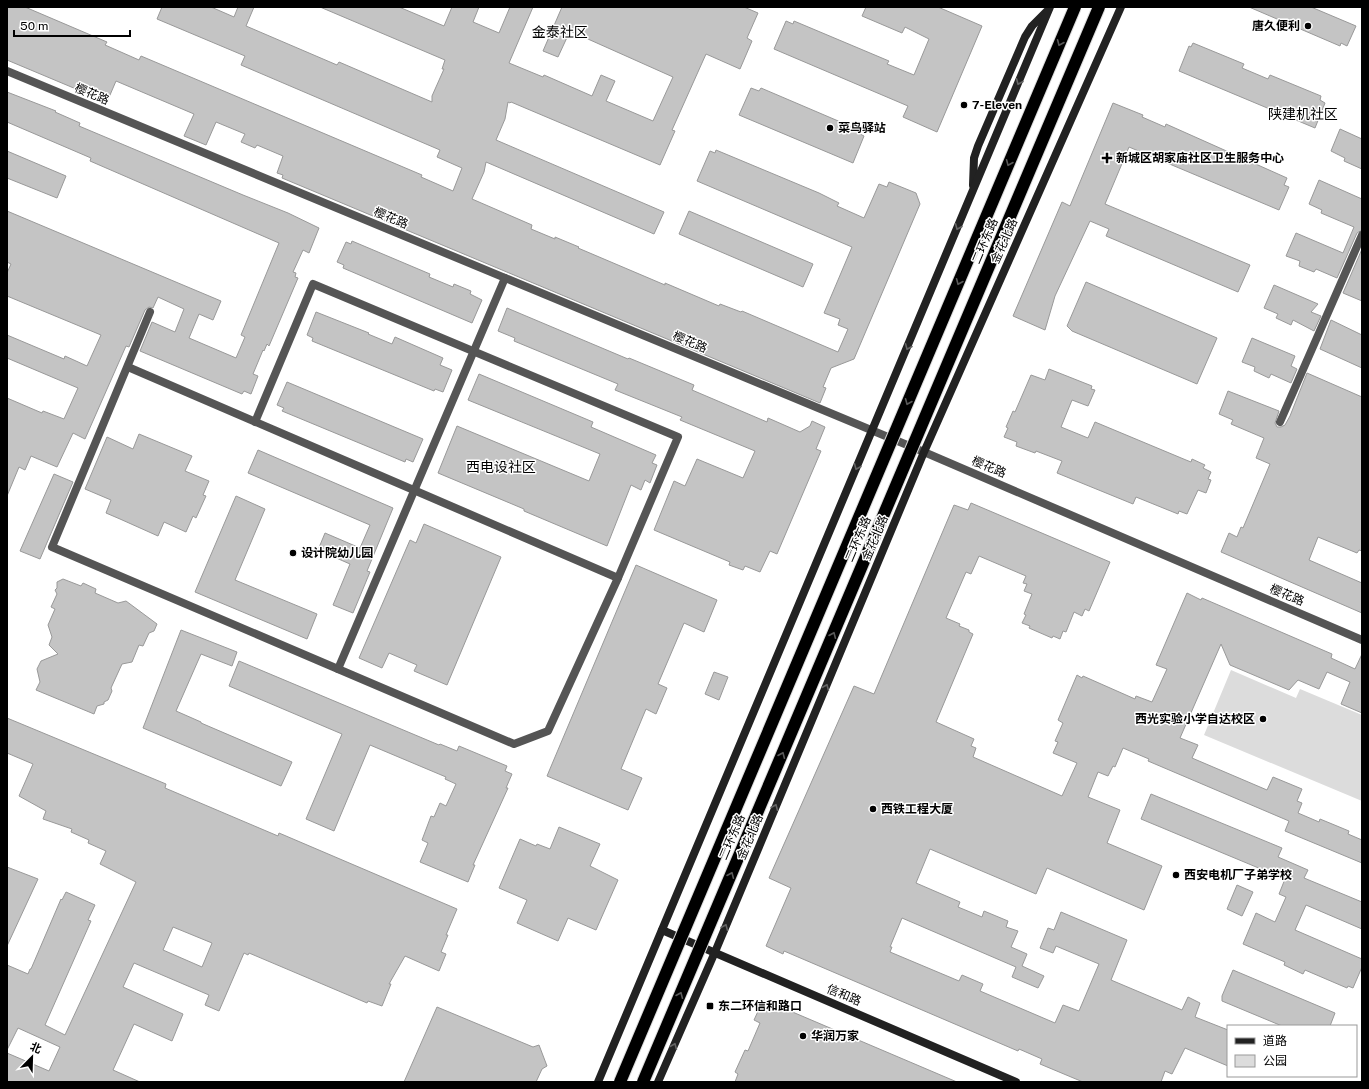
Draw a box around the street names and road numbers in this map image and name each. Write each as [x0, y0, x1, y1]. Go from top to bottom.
street label: 樱花路 [73, 81, 111, 107]
street label: 樱花路 [372, 205, 410, 231]
street label: 二环东路 [969, 216, 1001, 266]
street label: 金花北路 [988, 216, 1020, 266]
street label: 樱花路 [671, 329, 709, 355]
street label: 樱花路 [970, 454, 1008, 480]
street label: 金花北路 [859, 513, 891, 563]
street label: 二环东路 [842, 514, 874, 564]
street label: 樱花路 [1268, 582, 1306, 608]
street label: 二环东路 [716, 812, 748, 862]
street label: 金花北路 [734, 812, 766, 862]
street label: 信和路 [825, 982, 863, 1008]

